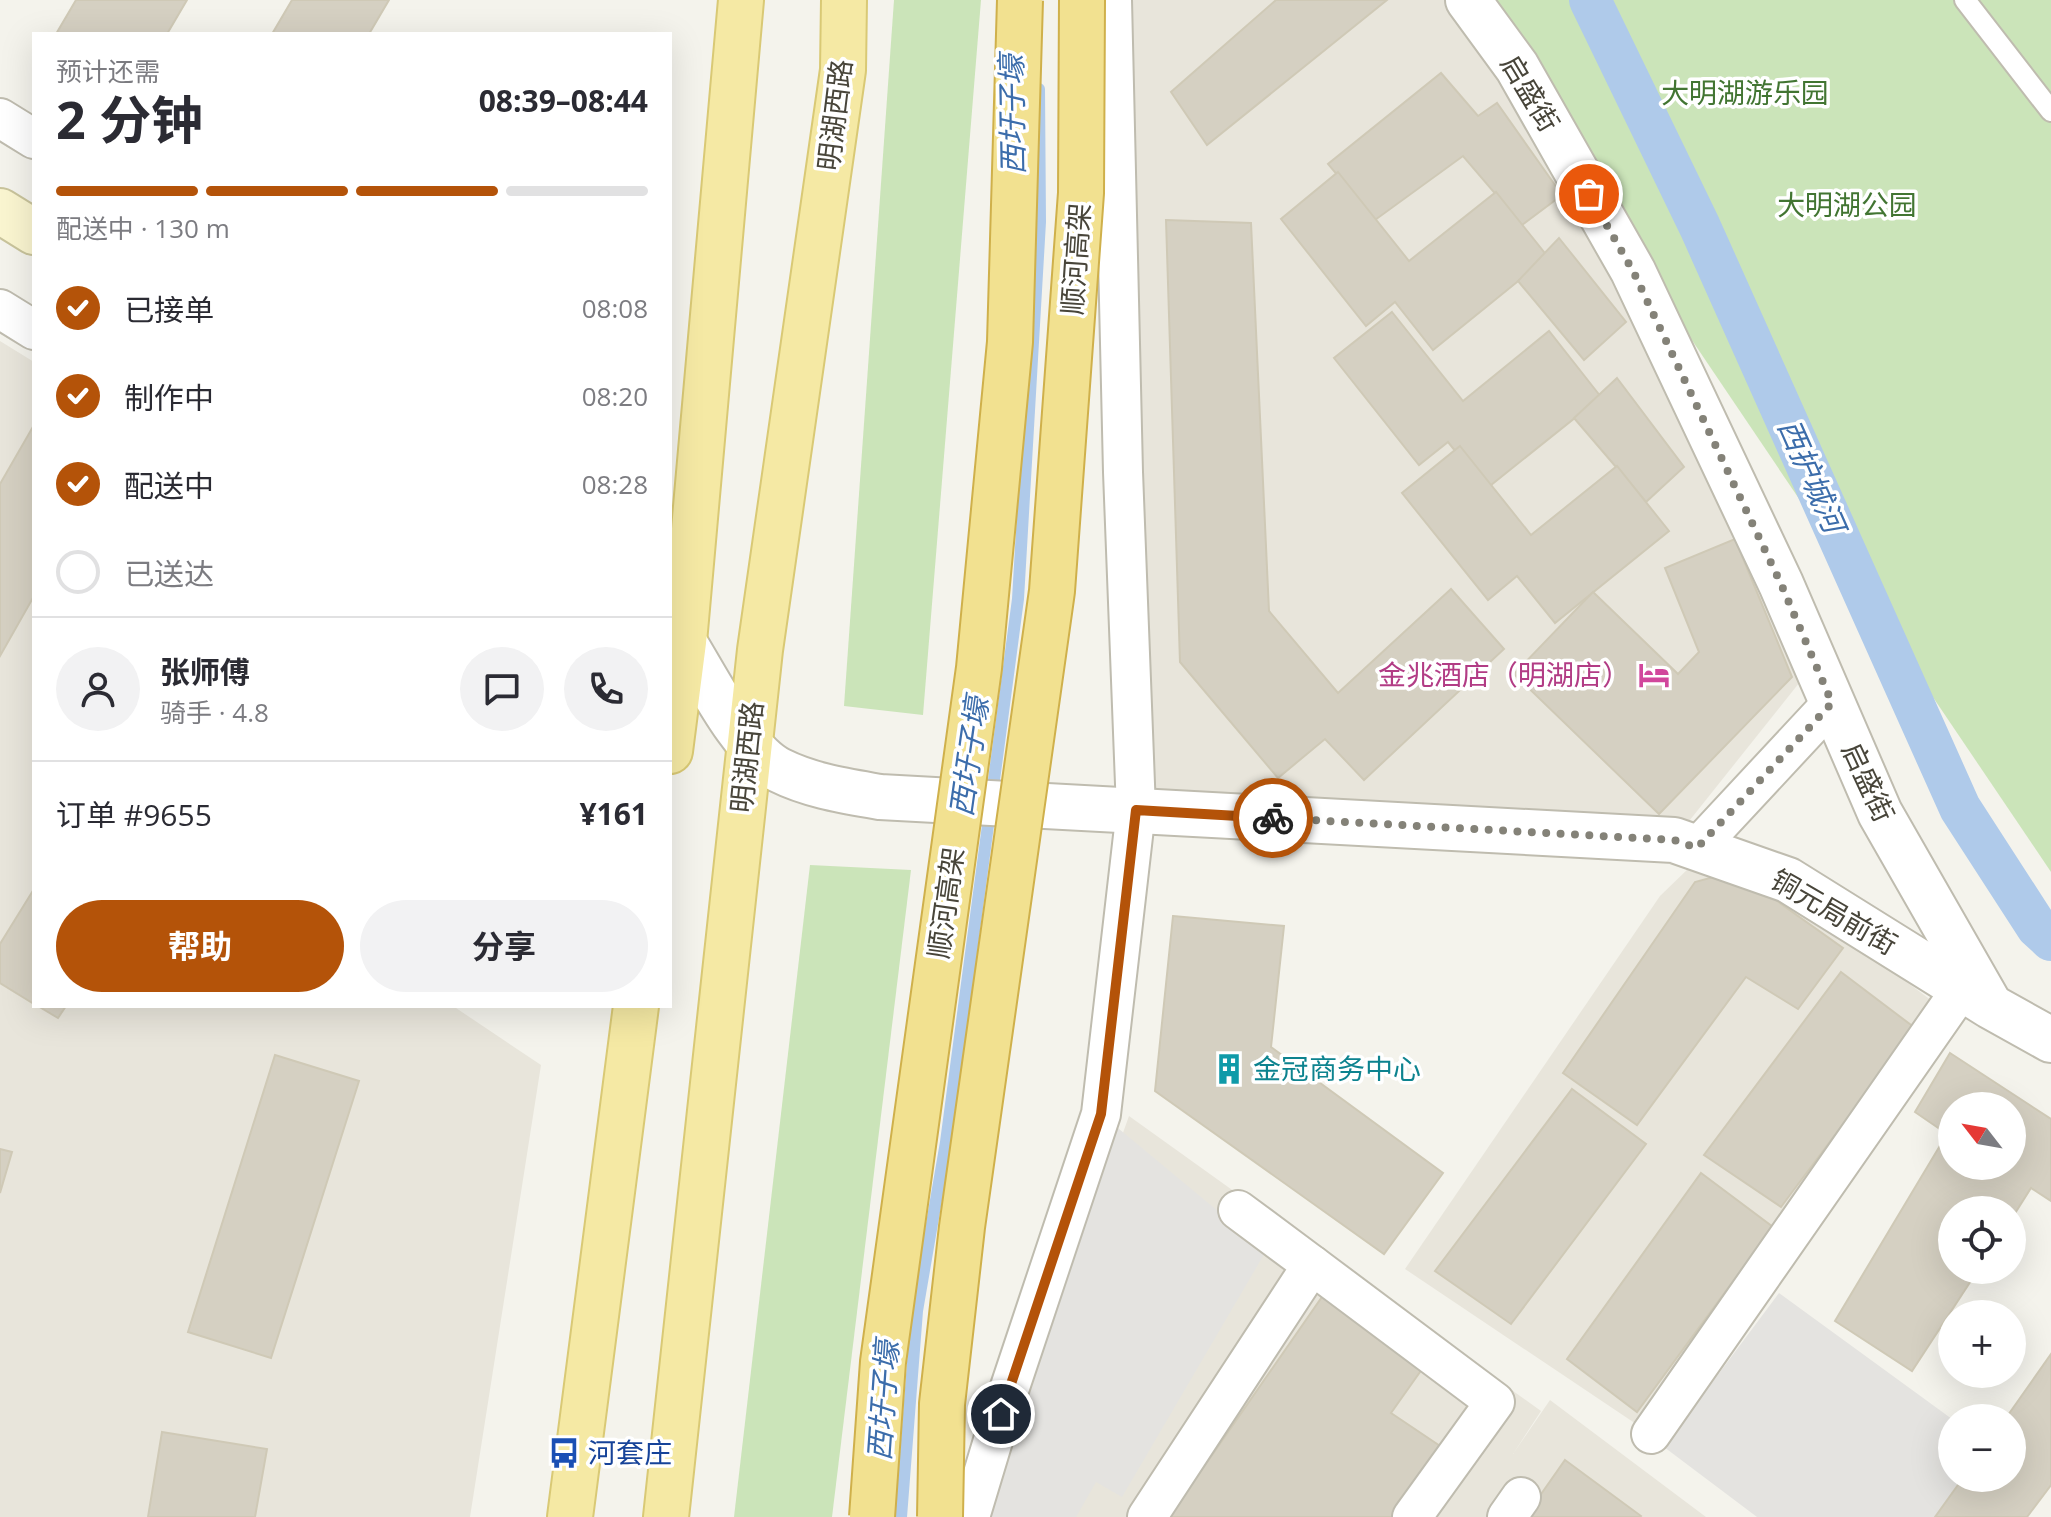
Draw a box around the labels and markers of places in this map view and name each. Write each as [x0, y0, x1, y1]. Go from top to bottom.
pin [1555, 160, 1623, 228]
place label: 金兆酒店（明湖店） [1378, 655, 1630, 693]
hotel icon: 金兆酒店（明湖店） [1637, 658, 1671, 692]
place label: 金冠商务中心 [1253, 1049, 1421, 1087]
building icon: 金冠商务中心 [1212, 1052, 1246, 1086]
pin [967, 1380, 1035, 1448]
place label: 河套庄 [588, 1433, 672, 1471]
bus stop icon: 河套庄 [547, 1436, 581, 1470]

